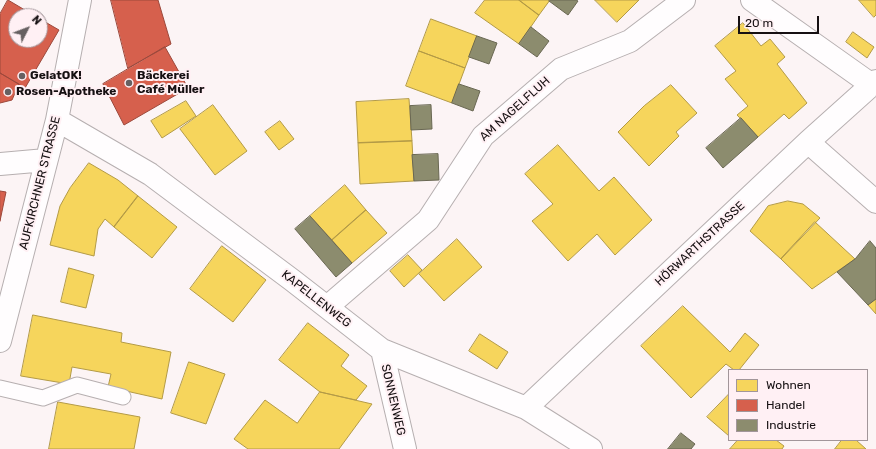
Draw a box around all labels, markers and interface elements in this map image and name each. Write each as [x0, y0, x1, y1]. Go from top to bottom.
north arrow [8, 8, 48, 48]
scale bar [740, 8, 821, 34]
text: N [29, 13, 44, 28]
text: 20 m [745, 16, 773, 30]
place label: GelatOK! [30, 69, 82, 83]
place label: Bäckerei Café Müller [137, 69, 204, 97]
marker: GelatOK! [17, 71, 27, 81]
street label: AM NAGELFLUH [477, 74, 553, 144]
marker: Bäckerei Café Müller [124, 78, 134, 88]
place label: Rosen-Apotheke [16, 85, 116, 99]
marker: Rosen-Apotheke [3, 87, 13, 97]
street label: AUFKIRCHNER STRASSE [16, 115, 64, 251]
street label: HÖRWARTHSTRASSE [652, 199, 748, 289]
street label: KAPELLENWEG [278, 267, 354, 331]
street label: SONNENWEG [378, 363, 408, 437]
legend [728, 369, 868, 441]
text: Wohnen [766, 378, 811, 392]
text: Handel [766, 398, 805, 412]
text: Industrie [766, 418, 816, 432]

